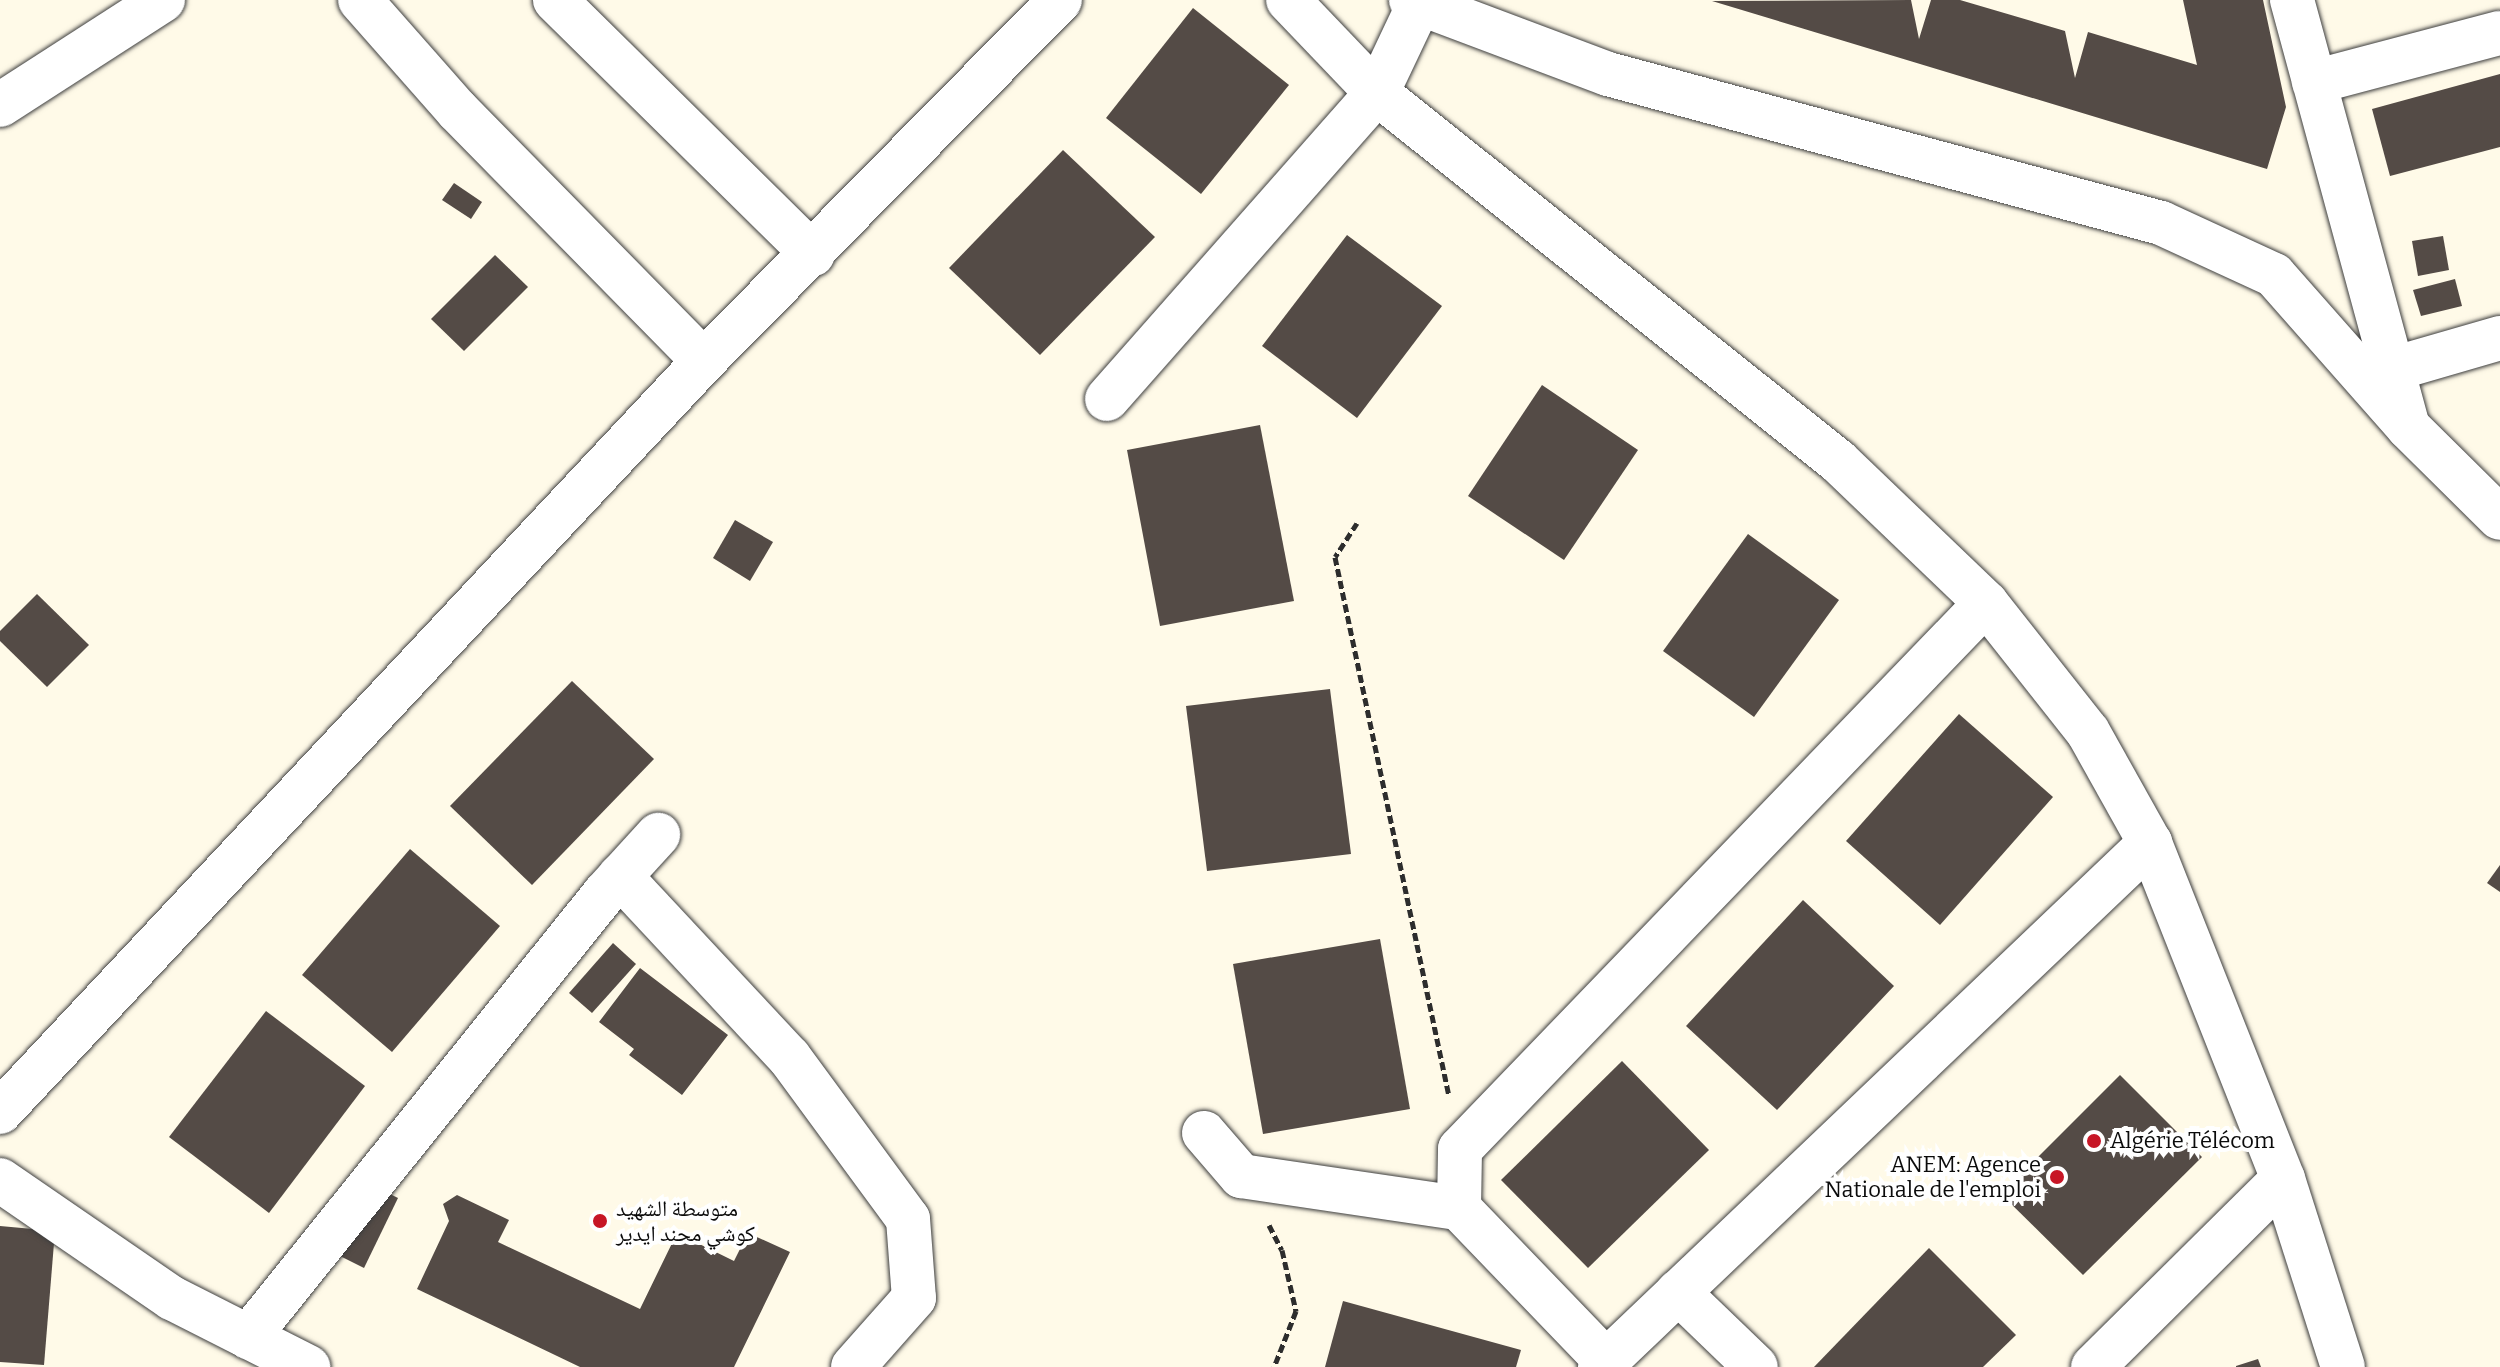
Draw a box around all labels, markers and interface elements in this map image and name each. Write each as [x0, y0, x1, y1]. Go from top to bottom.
place label: Algérie Télécom [2110, 1128, 2275, 1154]
marker: Algérie Télécom [2085, 1132, 2103, 1150]
place label: ANEM: Agence Nationale de l'emploi [1825, 1151, 2041, 1202]
marker: ANEM: Agence Nationale de l'emploi [2048, 1168, 2066, 1186]
place label: متوسطة الشهيد كوشي محند ايدير [616, 1195, 755, 1246]
marker: متوسطة الشهيد كوشي محند ايدير [591, 1212, 609, 1230]

